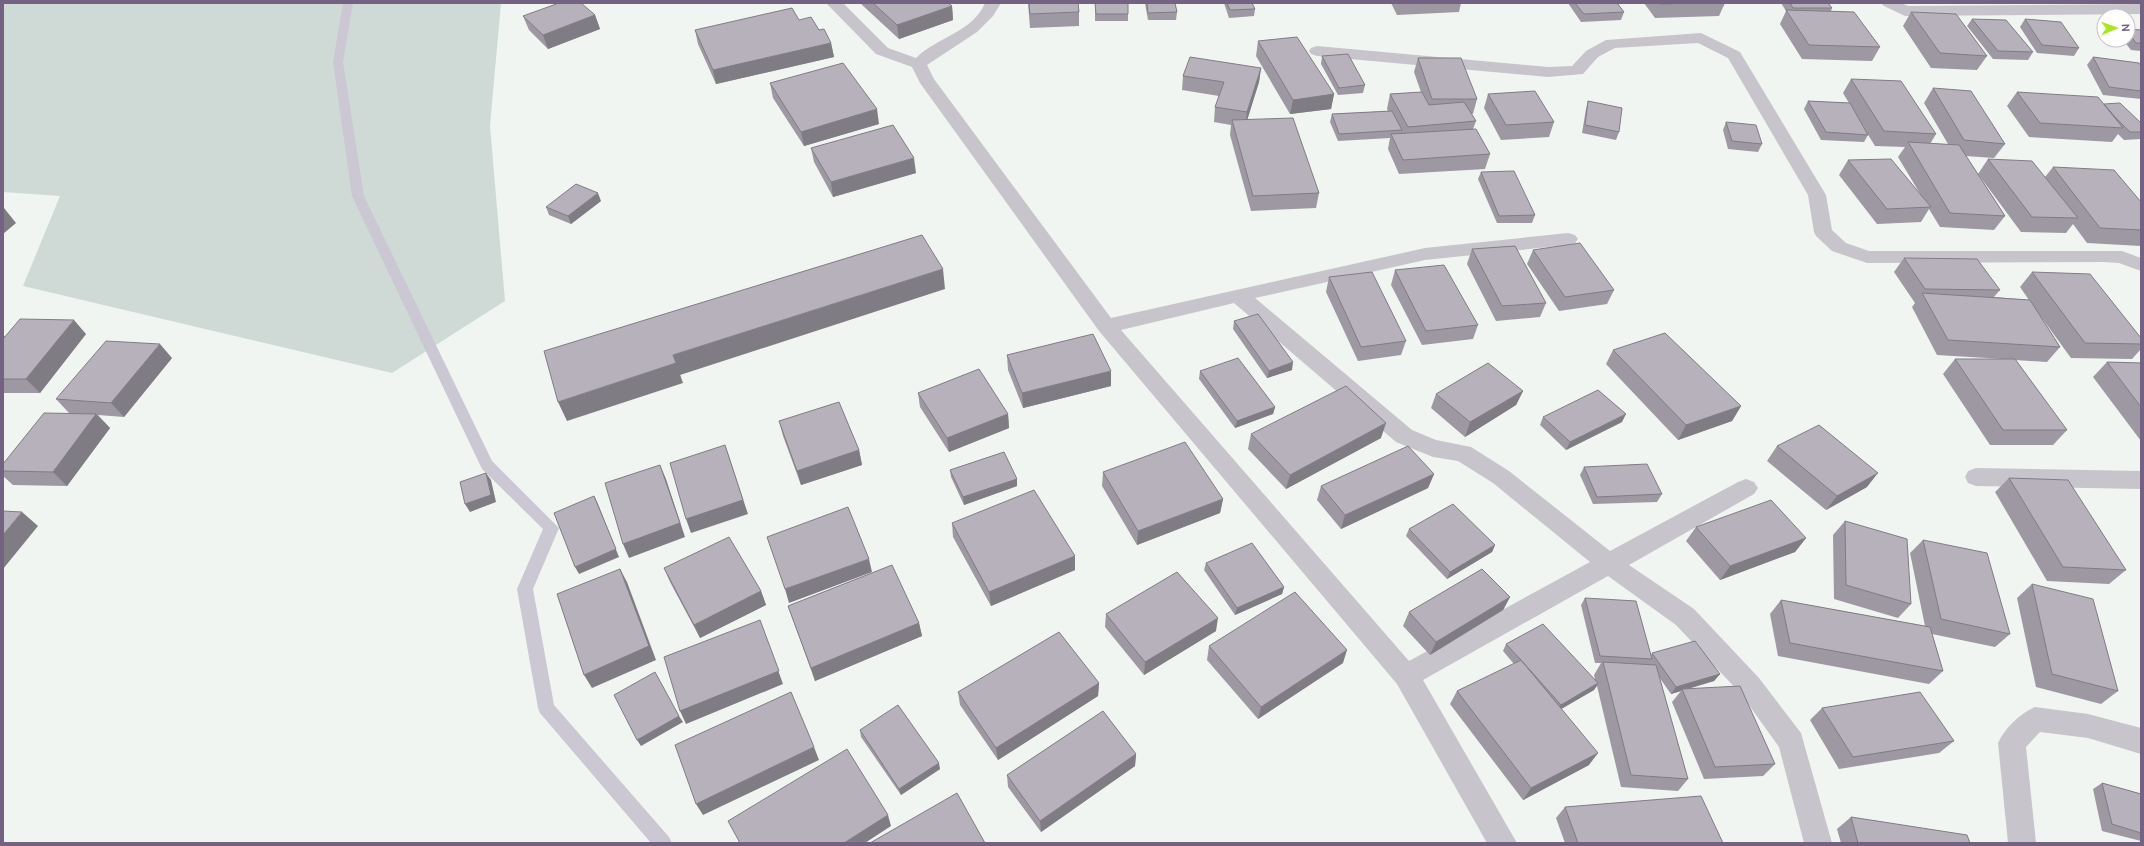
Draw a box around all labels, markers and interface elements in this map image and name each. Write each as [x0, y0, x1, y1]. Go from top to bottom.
north arrow [2096, 8, 2136, 48]
text: N [2120, 23, 2132, 32]

